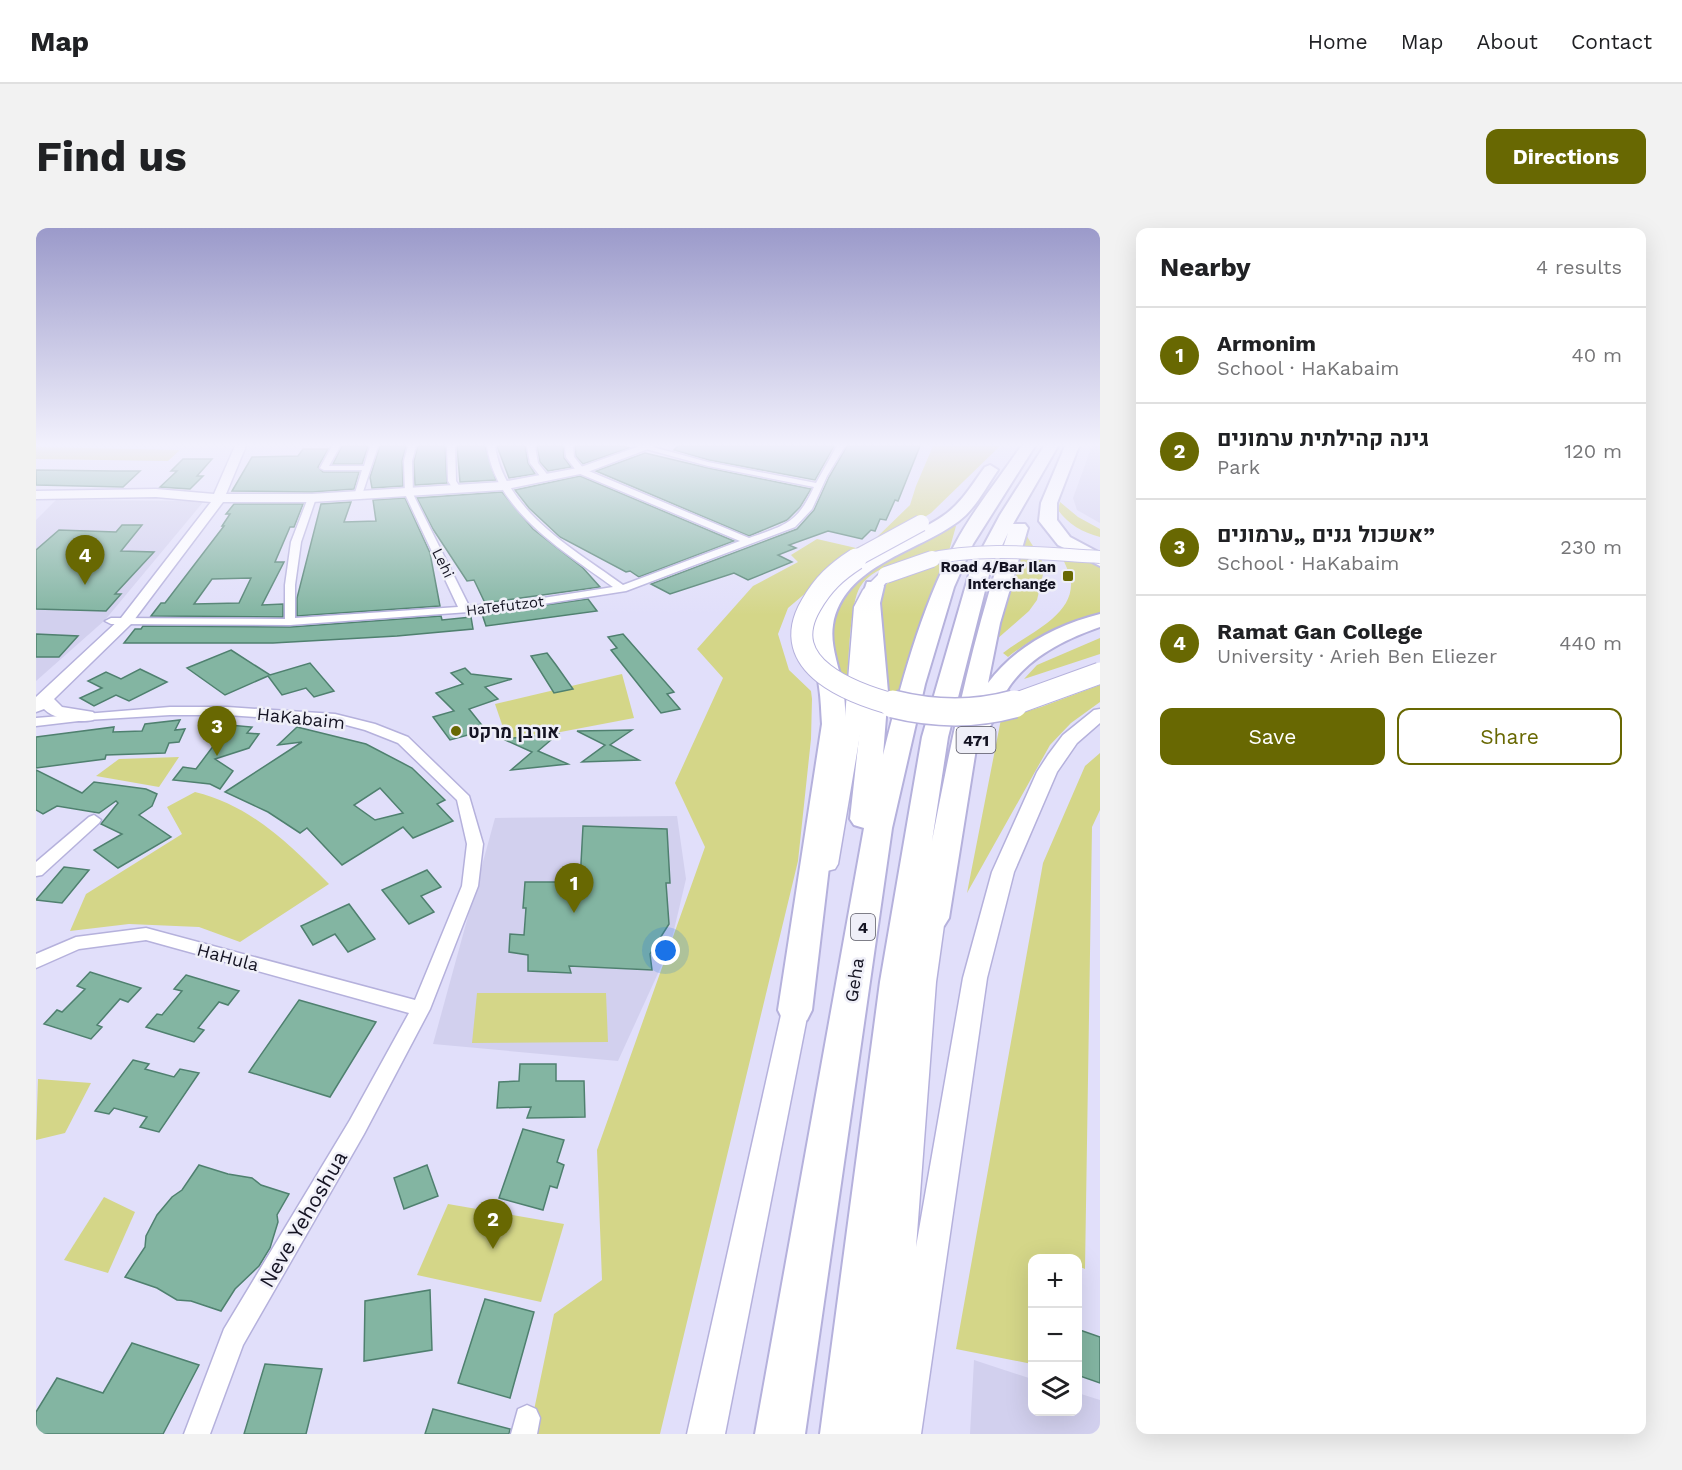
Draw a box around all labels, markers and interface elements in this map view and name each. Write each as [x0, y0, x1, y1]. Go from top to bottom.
text: Map [30, 25, 89, 58]
text: Home [1308, 29, 1368, 54]
text: Map [1401, 29, 1444, 54]
text: About [1477, 29, 1538, 54]
text: Contact [1571, 29, 1652, 54]
button: Directions [1486, 129, 1646, 184]
text: Find us [36, 132, 187, 181]
text: Nearby [1160, 252, 1251, 282]
text: 4 results [1536, 255, 1622, 279]
text: Armonim [1217, 331, 1316, 356]
text: 1 [1175, 343, 1184, 367]
text: 40 m [1571, 343, 1622, 367]
text: School · HaKabaim [1217, 356, 1399, 380]
text: גינה קהילתית ערמונים [1217, 426, 1429, 451]
text: 2 [1174, 439, 1185, 463]
text: 120 m [1564, 439, 1622, 463]
text: Park [1217, 455, 1260, 479]
text: אשכול גנים „ערמונים” [1217, 522, 1435, 547]
text: 3 [1174, 535, 1185, 559]
text: 230 m [1560, 535, 1622, 559]
pin: 4 [65, 536, 104, 585]
street label: Lehi [428, 545, 458, 581]
text: School · HaKabaim [1217, 551, 1399, 575]
place label: Road 4/Bar Ilan Interchange [941, 558, 1056, 593]
marker: Road 4/Bar Ilan Interchange [1061, 569, 1075, 583]
street label: HaTefutzot [465, 592, 546, 620]
text: Ramat Gan College [1217, 619, 1423, 644]
text: 4 [1173, 631, 1186, 655]
text: 440 m [1559, 631, 1622, 655]
text: University · Arieh Ben Eliezer [1217, 644, 1497, 668]
street label: HaKabaim [256, 703, 346, 733]
pin: 3 [198, 706, 237, 756]
button: Save [1160, 708, 1385, 765]
button: Share [1397, 708, 1622, 765]
place label: אורבן מרקט [468, 721, 559, 742]
marker: אורבן מרקט [449, 724, 463, 738]
road number: 471 [956, 727, 996, 753]
pin: 1 [554, 864, 594, 913]
road number: 4 [851, 914, 875, 940]
your location [651, 936, 680, 965]
street label: HaHula [195, 939, 261, 975]
street label: Geha [840, 956, 868, 1004]
street label: Neve Yehoshua [254, 1146, 352, 1292]
pin: 2 [474, 1200, 512, 1249]
map controls [1028, 1254, 1082, 1416]
button: + [1028, 1254, 1082, 1308]
button: − [1028, 1308, 1082, 1362]
button: layers [1028, 1362, 1082, 1416]

